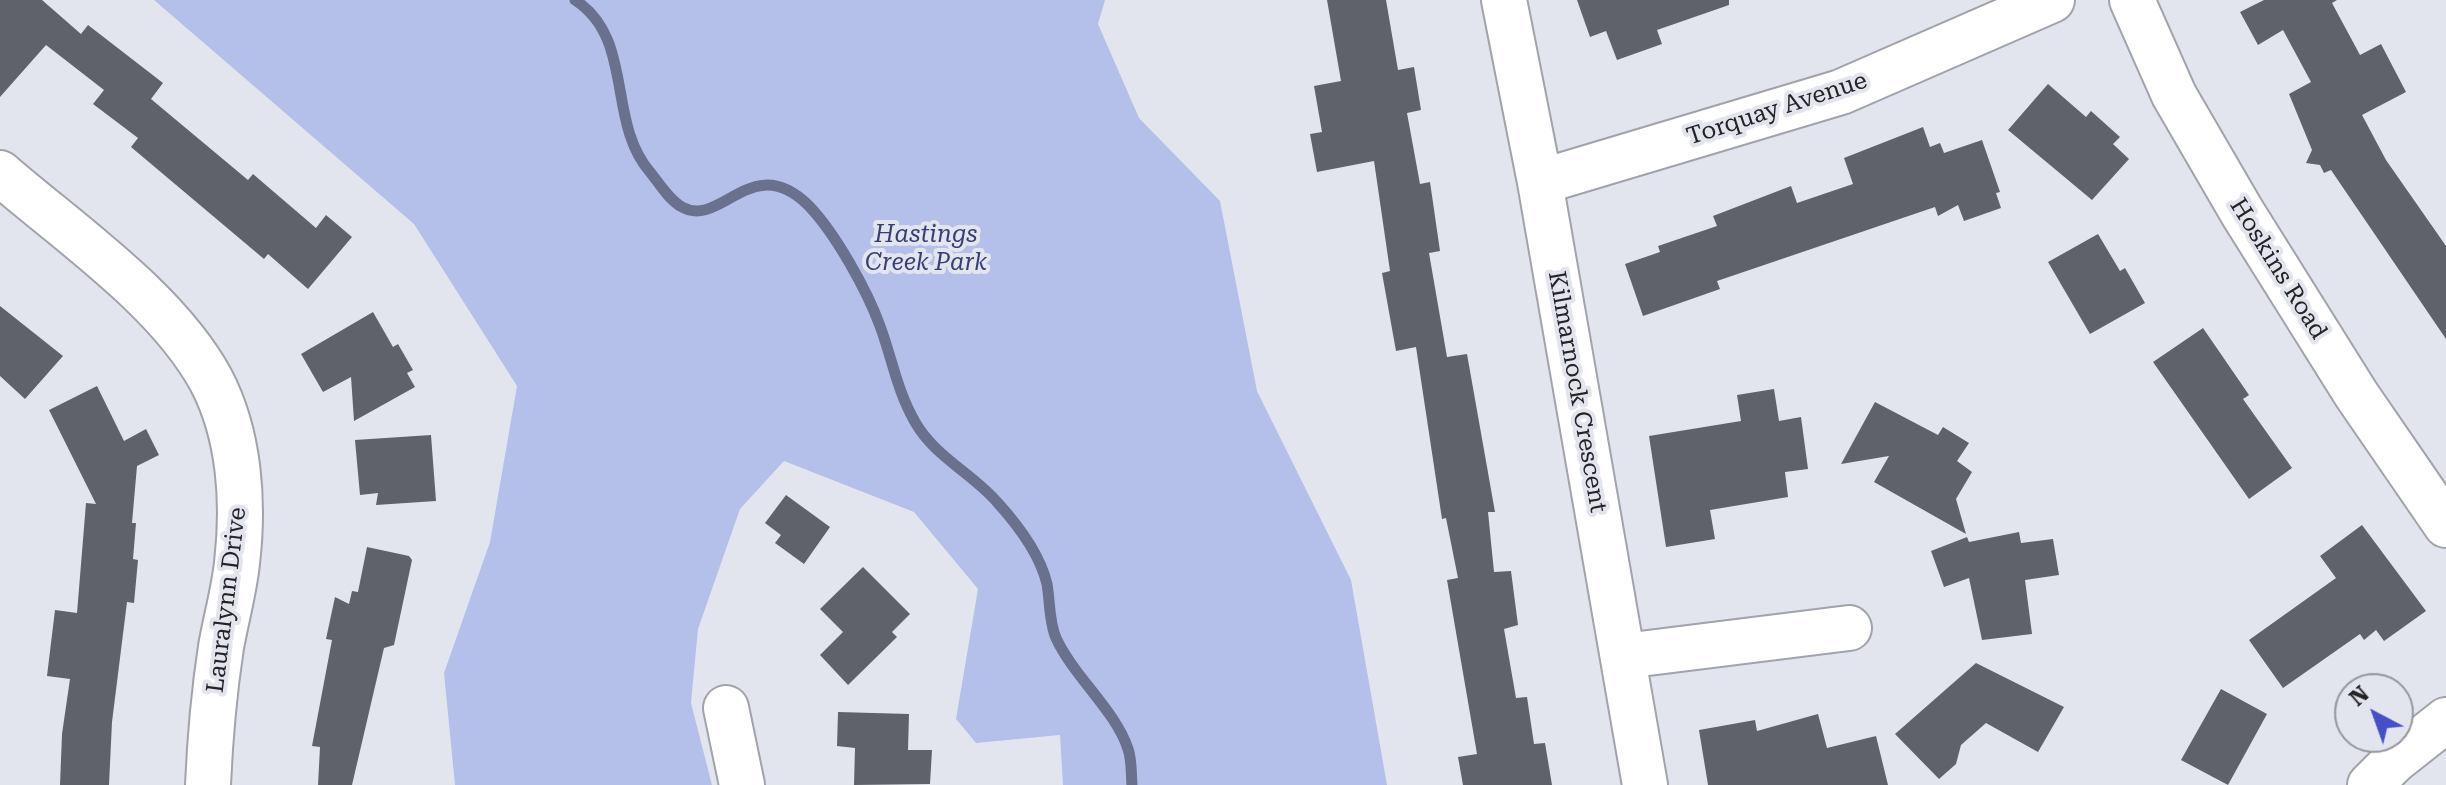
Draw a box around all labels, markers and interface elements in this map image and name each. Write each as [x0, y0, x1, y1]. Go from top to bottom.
street label: Torquay Avenue [1683, 66, 1871, 152]
street label: Hoskins Road [2223, 193, 2333, 345]
park label: Hastings Creek Park [865, 221, 987, 277]
street label: Kilmarnock Crescent [1542, 269, 1612, 515]
street label: Lauralynn Drive [201, 505, 253, 695]
north arrow [2334, 673, 2414, 753]
text: N [2345, 681, 2374, 711]

